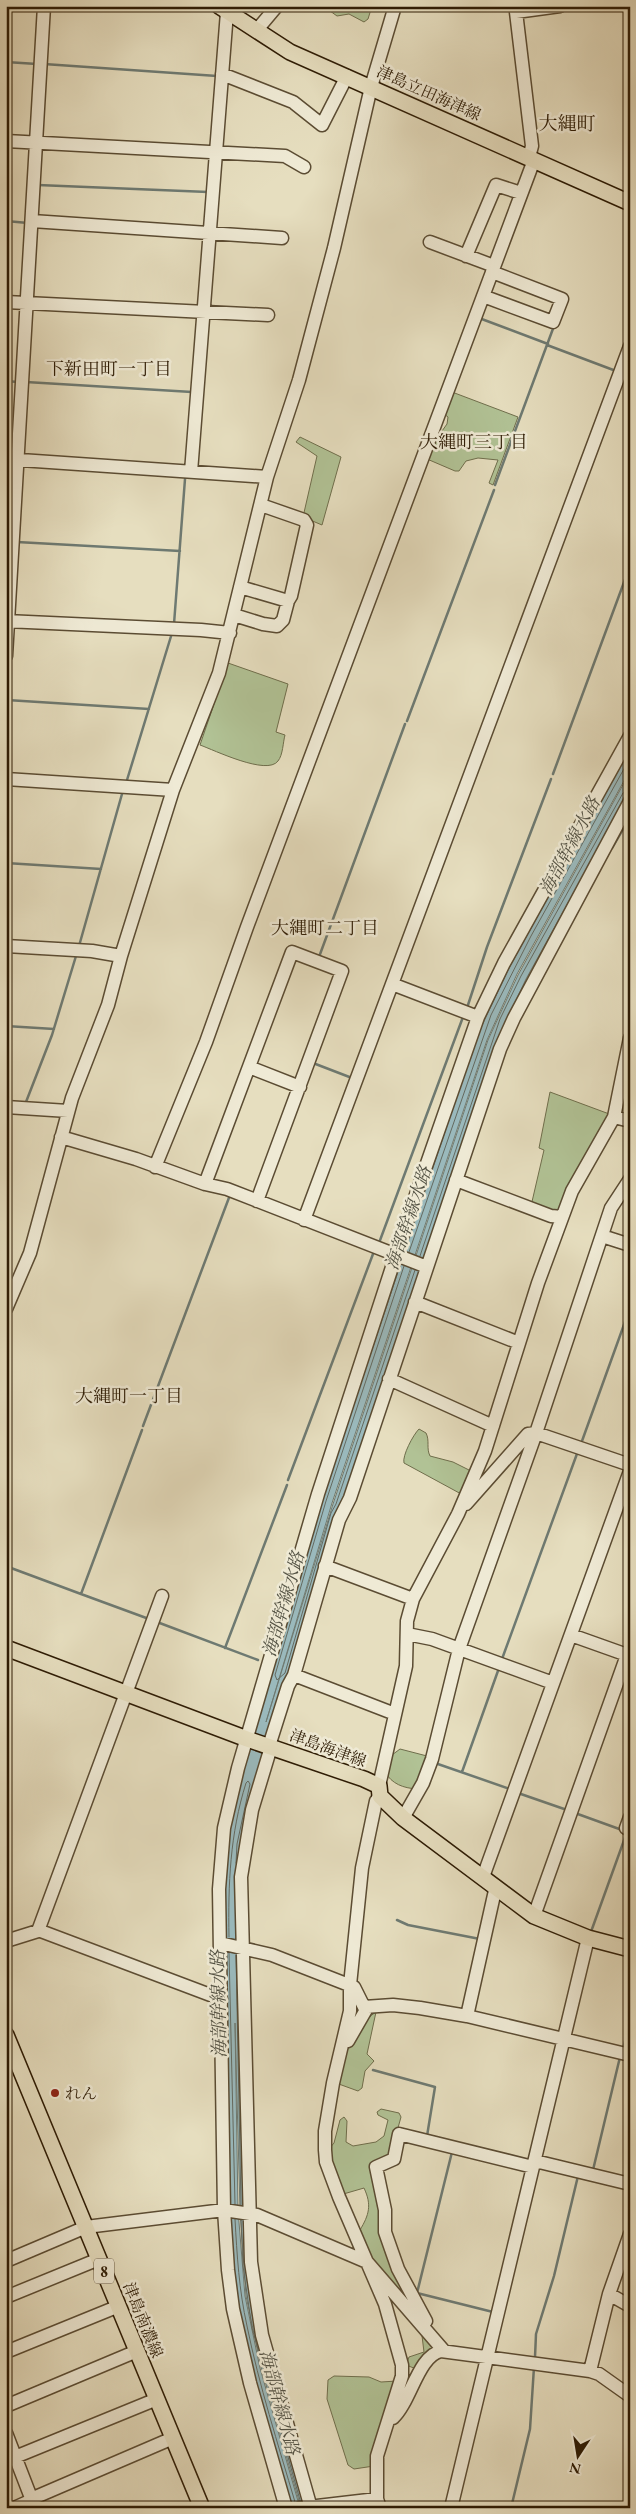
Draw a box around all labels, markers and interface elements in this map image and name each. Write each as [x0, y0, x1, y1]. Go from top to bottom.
street label: 津島立田海津線 [374, 61, 484, 125]
district label: 大縄町 [538, 111, 596, 136]
district label: 下新田町一丁目 [46, 357, 172, 380]
district label: 大縄町三丁目 [420, 430, 528, 453]
water label: 海部幹線水路 [533, 791, 605, 899]
district label: 大縄町二丁目 [271, 916, 379, 939]
water label: 海部幹線水路 [380, 1161, 437, 1273]
district label: 大縄町一丁目 [75, 1384, 183, 1407]
water label: 海部幹線水路 [257, 1547, 309, 1659]
street label: 津島海津線 [287, 1724, 369, 1772]
water label: 海部幹線水路 [206, 1948, 230, 2058]
place label: れん [65, 2083, 97, 2104]
marker: れん [49, 2087, 61, 2099]
road number: 8 [94, 2258, 114, 2284]
street label: 津島南濃線 [118, 2279, 168, 2361]
water label: 海部幹線水路 [255, 2347, 306, 2459]
north arrow [554, 2432, 604, 2482]
text: N [567, 2459, 583, 2479]

